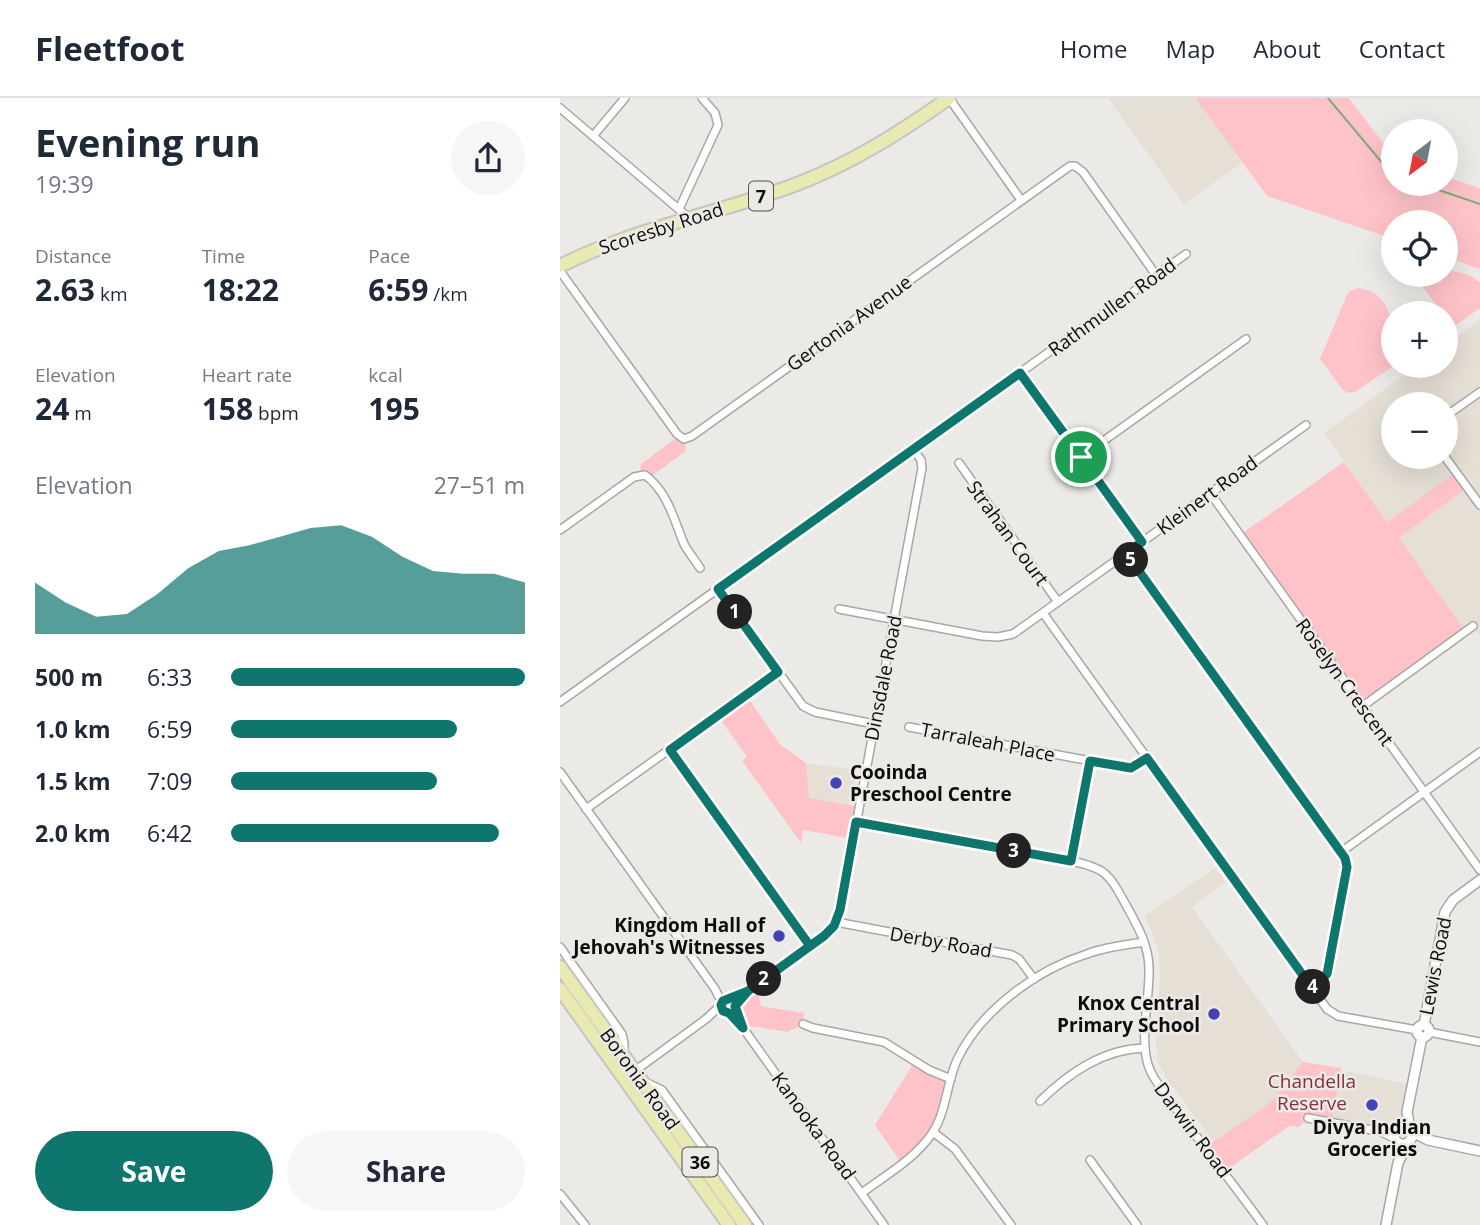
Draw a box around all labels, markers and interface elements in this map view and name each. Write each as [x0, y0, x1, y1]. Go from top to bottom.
text: Fleetfoot [35, 26, 184, 71]
text: Home [1060, 32, 1128, 65]
text: Map [1166, 32, 1215, 65]
text: About [1253, 32, 1321, 65]
text: Contact [1359, 32, 1445, 65]
text: Evening run [35, 116, 260, 168]
north arrow [1381, 119, 1458, 196]
map controls [1381, 119, 1458, 469]
button: share [451, 121, 525, 195]
text: 19:39 [35, 168, 94, 200]
road number: 7 [749, 182, 773, 211]
street label: Scoresby Road [595, 196, 727, 260]
button: locate [1381, 210, 1458, 287]
text: Distance [35, 243, 111, 269]
text: Time [202, 243, 245, 269]
text: Pace [368, 243, 410, 269]
street label: Rathmullen Road [1043, 252, 1181, 362]
text: 2.63 [35, 269, 95, 310]
text: 18:22 [202, 269, 279, 310]
text: 6:59 [368, 269, 428, 310]
street label: Gertonia Avenue [781, 269, 917, 377]
text: km [95, 281, 128, 307]
text: /km [428, 281, 468, 307]
button: + [1381, 301, 1458, 378]
text: Elevation [35, 362, 116, 388]
text: Heart rate [202, 362, 292, 388]
text: kcal [368, 362, 403, 388]
text: 24 [35, 388, 69, 429]
text: 158 [202, 388, 253, 429]
text: 195 [368, 388, 420, 429]
button: − [1381, 392, 1458, 469]
text: m [69, 400, 92, 426]
text: bpm [253, 400, 299, 426]
pin [1051, 427, 1111, 487]
icon: arrive [1062, 438, 1100, 476]
street label: Kleinert Road [1151, 450, 1263, 540]
text: Elevation [35, 469, 133, 501]
text: 27–51 m [434, 469, 525, 501]
street label: Strahan Court [961, 475, 1055, 591]
pin: 5 [1114, 542, 1148, 578]
text: 5 [1125, 546, 1136, 572]
pin: 1 [718, 594, 752, 630]
text: 1 [729, 598, 740, 624]
street label: Dinsdale Road [858, 613, 908, 743]
street label: Roselyn Crescent [1290, 613, 1400, 751]
text: 500 m [35, 661, 103, 693]
text: 6:33 [147, 661, 193, 693]
text: 1.0 km [35, 713, 111, 745]
text: 6:59 [147, 713, 193, 745]
street label: Tarraleah Place [919, 716, 1057, 768]
place label: Cooinda Preschool Centre [850, 759, 1012, 807]
text: 1.5 km [35, 765, 111, 797]
text: 7:09 [147, 765, 193, 797]
marker: Cooinda Preschool Centre [828, 775, 844, 791]
text: 2.0 km [35, 817, 111, 849]
text: 6:42 [147, 817, 193, 849]
pin: 3 [996, 834, 1032, 868]
text: 3 [1008, 837, 1019, 863]
place label: Kingdom Hall of Jehovah's Witnesses [571, 912, 767, 960]
street label: Lewis Road [1413, 915, 1457, 1017]
street label: Derby Road [888, 920, 994, 964]
marker: Kingdom Hall of Jehovah's Witnesses [771, 928, 787, 944]
pin: 2 [746, 962, 782, 996]
text: 2 [758, 965, 769, 991]
pin: 4 [1296, 970, 1330, 1004]
text: 4 [1307, 973, 1318, 999]
place label: Knox Central Primary School [1057, 990, 1200, 1038]
marker: Knox Central Primary School [1206, 1006, 1222, 1022]
street label: Boronia Road [594, 1023, 686, 1135]
street label: Kanooka Road [766, 1067, 862, 1185]
park label: Chandella Reserve [1268, 1068, 1356, 1116]
street label: Darwin Road [1148, 1077, 1238, 1183]
marker: Divya Indian Groceries [1364, 1097, 1380, 1113]
place label: Divya Indian Groceries [1313, 1114, 1431, 1162]
button: Save [35, 1131, 273, 1211]
button: Share [287, 1131, 525, 1211]
road number: 36 [682, 1148, 718, 1176]

